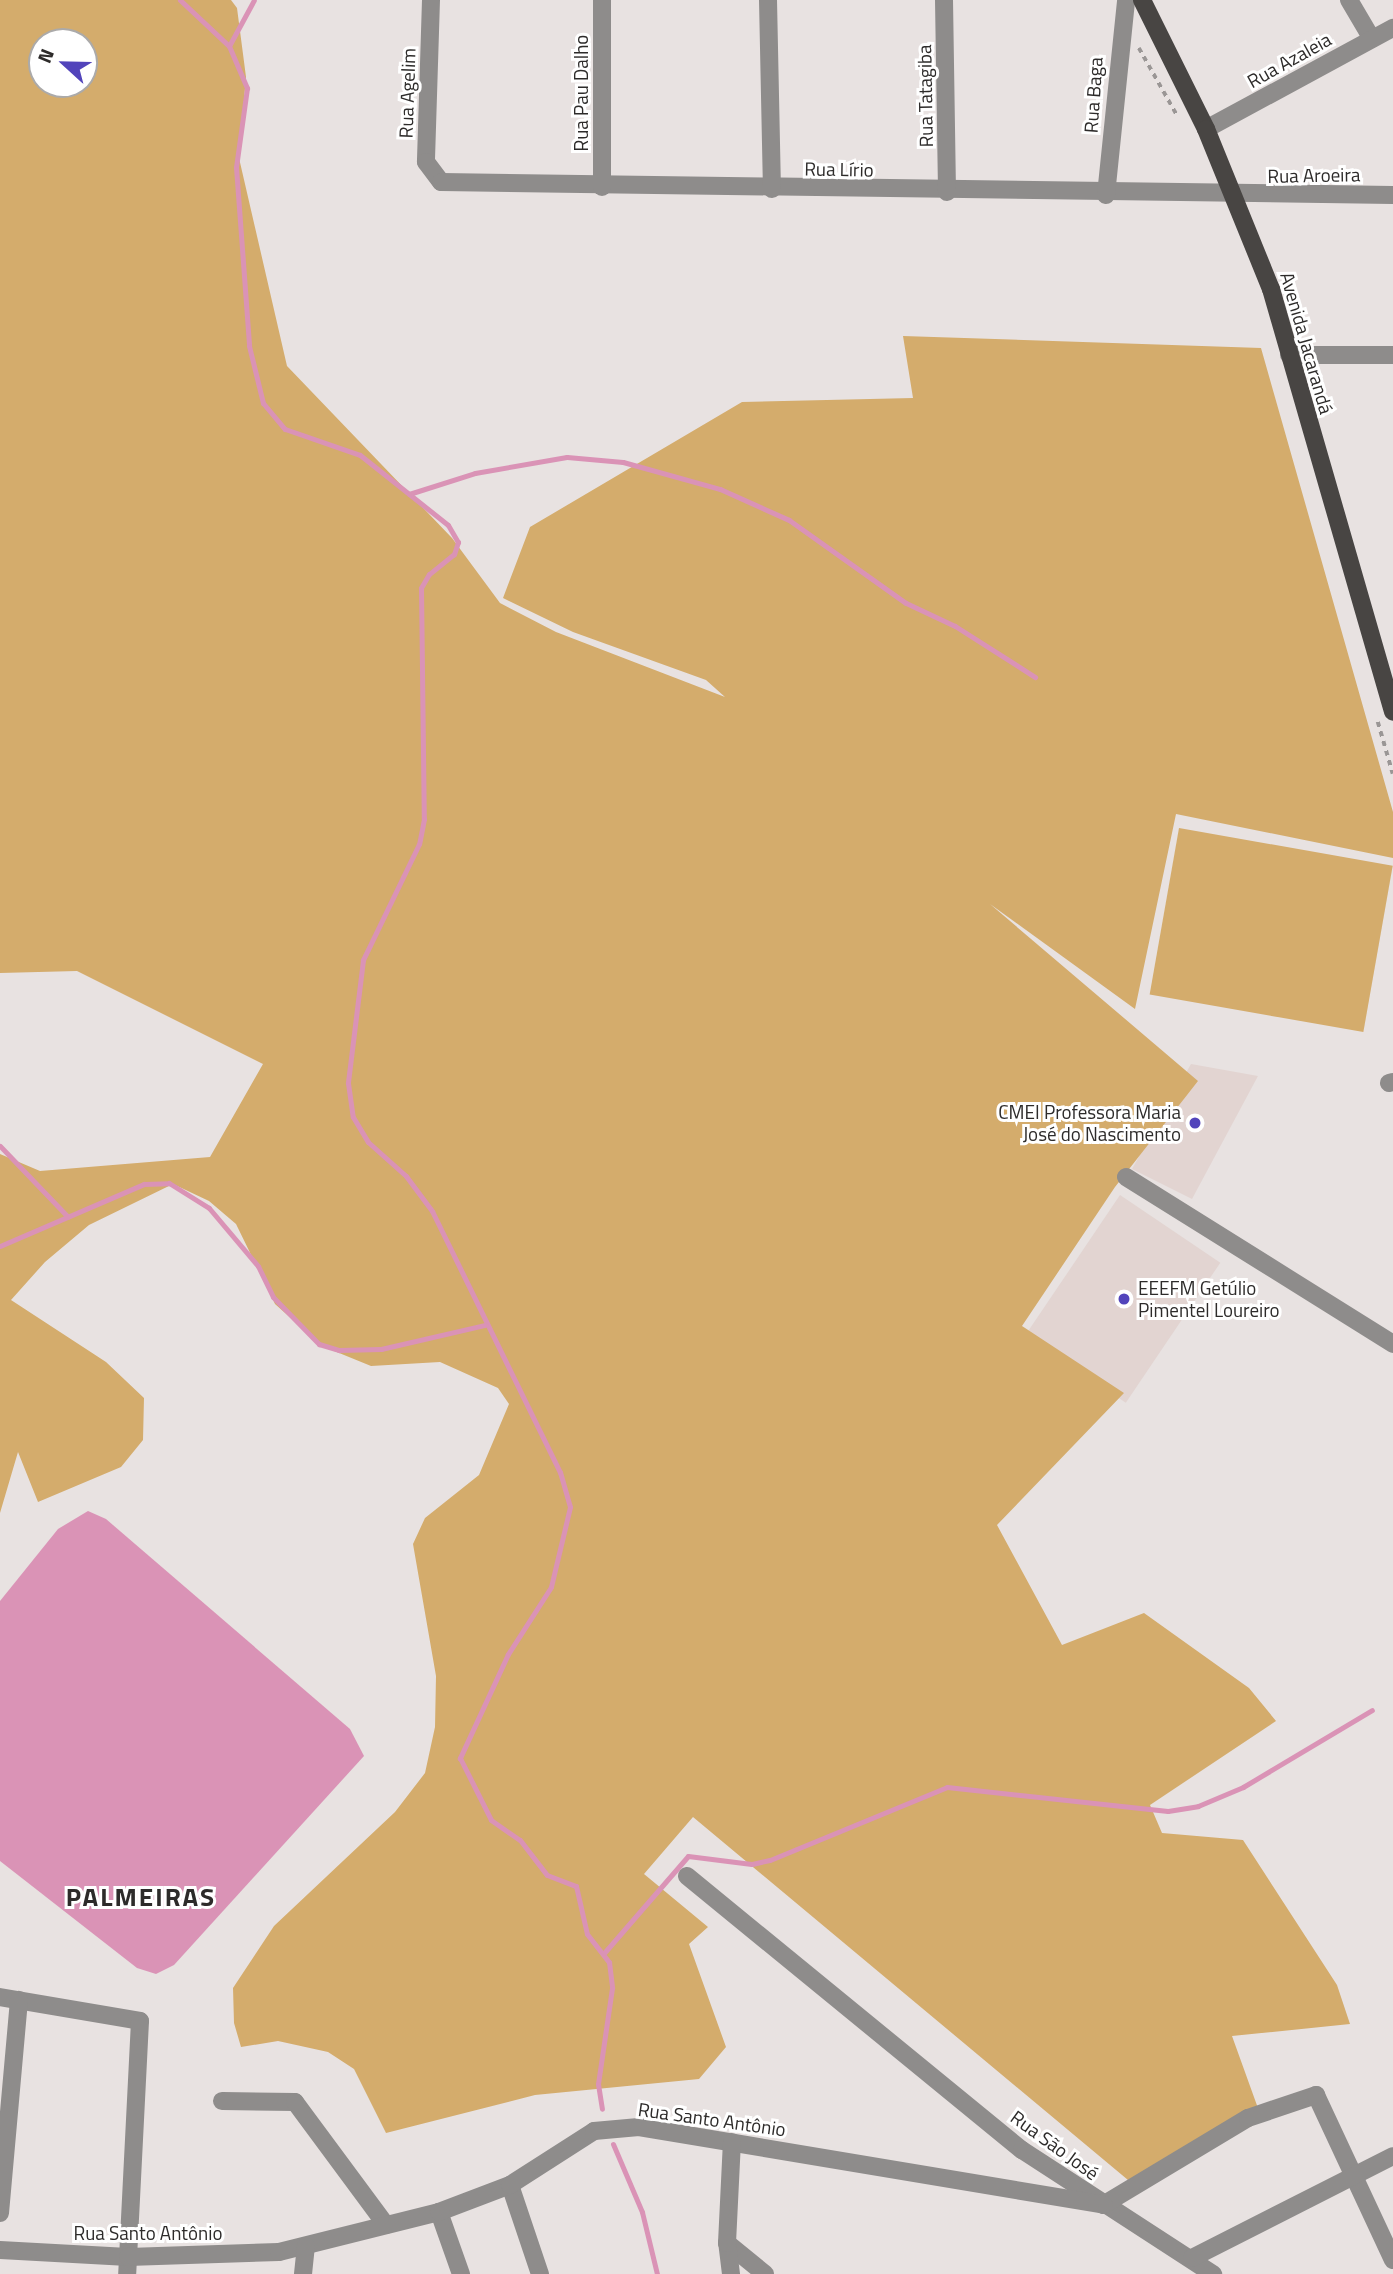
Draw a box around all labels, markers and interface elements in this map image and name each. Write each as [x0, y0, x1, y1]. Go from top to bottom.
north arrow [28, 28, 98, 98]
street label: Rua Azaleia [1243, 28, 1335, 92]
street label: Rua Pau Dalho [570, 35, 592, 151]
text: N [29, 44, 61, 67]
street label: Rua Tatagiba [913, 44, 937, 148]
street label: Rua Agelim [394, 47, 420, 139]
street label: Rua Baga [1079, 56, 1107, 134]
street label: Rua Lírio [804, 157, 874, 181]
street label: Rua Aroeira [1267, 163, 1361, 187]
street label: Avenida Jacarandá [1276, 270, 1338, 416]
place label: CMEI Professora Maria José do Nascimento [998, 1101, 1181, 1145]
marker: CMEI Professora Maria José do Nascimento [1187, 1115, 1203, 1131]
place label: EEEFM Getúlio Pimentel Loureiro [1138, 1277, 1280, 1321]
marker: EEEFM Getúlio Pimentel Loureiro [1116, 1291, 1132, 1307]
district label: PALMEIRAS [67, 1881, 215, 1913]
street label: Rua Santo Antônio [637, 2097, 787, 2141]
street label: Rua São José [1007, 2105, 1103, 2185]
street label: Rua Santo Antônio [74, 2222, 222, 2244]

